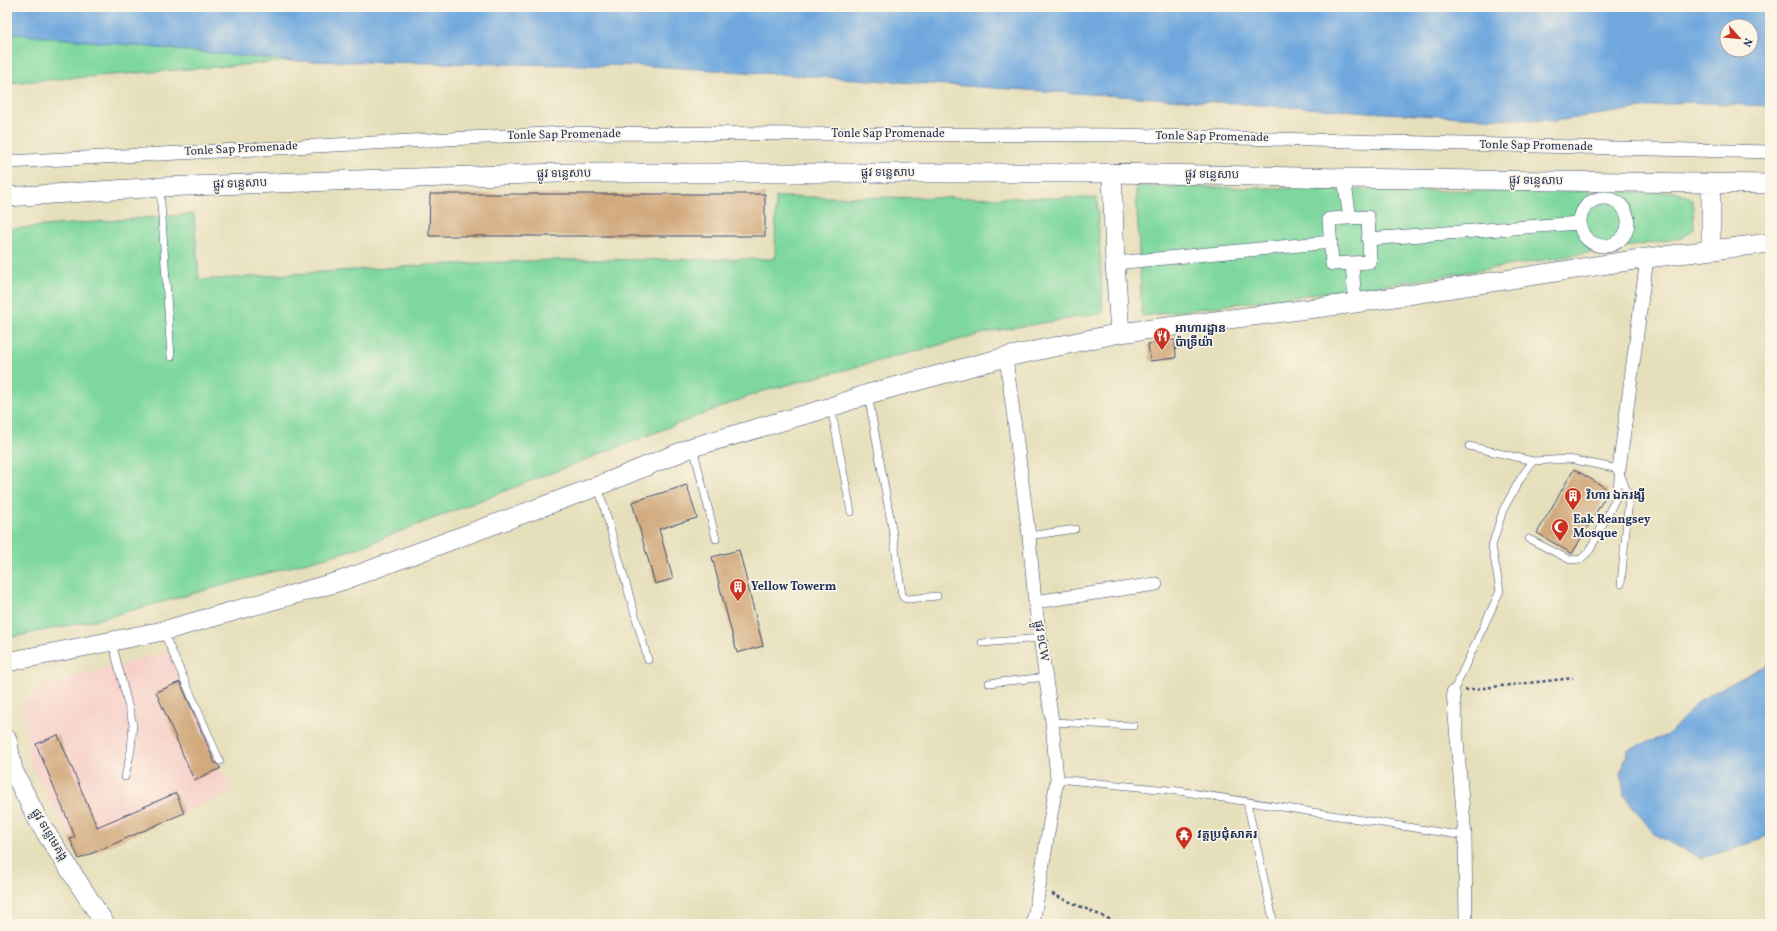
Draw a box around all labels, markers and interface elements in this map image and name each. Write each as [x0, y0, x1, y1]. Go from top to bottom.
north arrow [1719, 18, 1759, 58]
text: N [1738, 35, 1755, 49]
street label: Tonle Sap Promenade [507, 126, 621, 144]
street label: Tonle Sap Promenade [831, 126, 945, 142]
street label: Tonle Sap Promenade [1155, 128, 1269, 146]
street label: Tonle Sap Promenade [1479, 137, 1593, 155]
street label: Tonle Sap Promenade [184, 138, 298, 160]
street label: ផ្លូវ ទន្លេសាប [861, 165, 915, 183]
street label: ផ្លូវ ទន្លេសាប [537, 166, 591, 184]
street label: ផ្លូវ ទន្លេសាប [1185, 167, 1239, 185]
street label: ផ្លូវ ទន្លេសាប [1509, 173, 1563, 191]
street label: ផ្លូវ ទន្លេសាប [213, 175, 268, 194]
place label: អាហារដ្ឋាន ប៉ាទ្រីយ៉ា [1175, 321, 1226, 351]
restaurant icon: អាហារដ្ឋាន ប៉ាទ្រីយ៉ា [1152, 326, 1172, 351]
building icon: វិហារ ឯករង្សី [1563, 486, 1583, 511]
place label: វិហារ ឯករង្សី [1586, 487, 1646, 504]
place label: Eak Reangsey Mosque [1573, 512, 1651, 542]
mosque icon: Eak Reangsey Mosque [1550, 517, 1570, 542]
building icon: Yellow Towerm [728, 577, 748, 602]
place label: Yellow Towerm [751, 579, 837, 595]
street label: ផ្លូវ ១CW [1028, 619, 1052, 663]
street label: ផ្លូវ ទន្លេមេគង្គ [26, 806, 71, 865]
temple icon: វត្តប្រជុំសាគរ [1174, 825, 1194, 850]
place label: វត្តប្រជុំសាគរ [1197, 827, 1257, 843]

